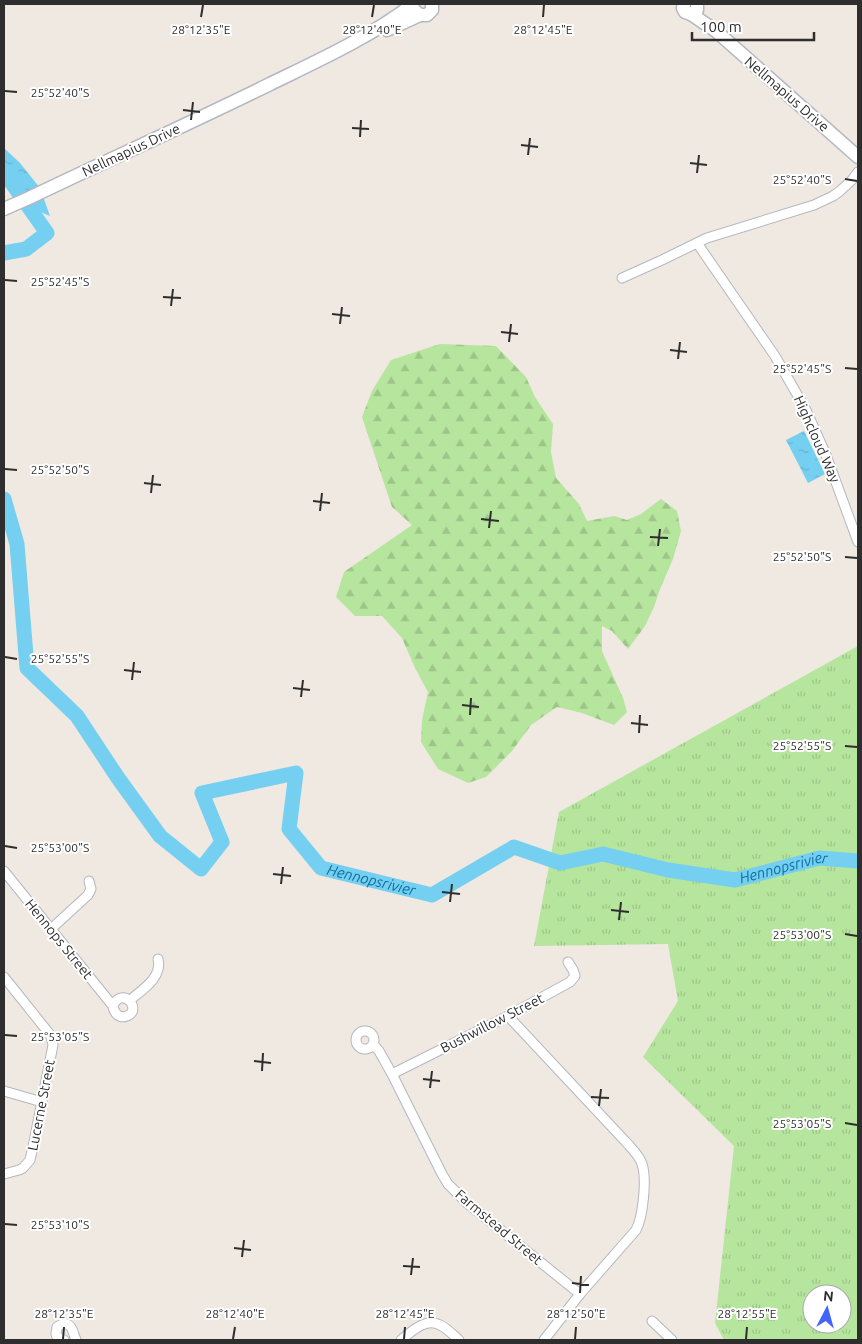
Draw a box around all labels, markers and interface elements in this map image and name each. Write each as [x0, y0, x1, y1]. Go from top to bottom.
scale bar [692, 10, 814, 42]
text: 100 m [700, 18, 742, 35]
text: 28°12'35"E [172, 23, 231, 36]
text: 28°12'40"E [343, 23, 402, 36]
text: 28°12'45"E [514, 23, 573, 36]
street label: Nellmapius Drive [742, 53, 832, 135]
text: 25°52'40"S [31, 86, 89, 99]
street label: Nellmapius Drive [79, 120, 183, 180]
text: 25°52'40"S [773, 173, 831, 186]
text: 25°52'45"S [31, 275, 89, 288]
text: 25°52'45"S [773, 362, 831, 375]
street label: Highcloud Way [791, 393, 843, 485]
text: 25°52'50"S [31, 463, 89, 476]
text: 25°52'50"S [773, 550, 831, 563]
text: 25°52'55"S [31, 652, 89, 665]
text: 25°52'55"S [773, 739, 831, 752]
text: 25°53'00"S [31, 841, 89, 854]
water label: Hennopsrivier [737, 848, 830, 886]
water label: Hennopsrivier [325, 861, 419, 899]
street label: Hennops Street [22, 896, 96, 983]
text: 25°53'00"S [773, 928, 831, 941]
street label: Bushwillow Street [438, 990, 547, 1056]
text: 25°53'05"S [31, 1030, 89, 1043]
street label: Lucerne Street [24, 1058, 58, 1152]
text: 25°53'05"S [773, 1117, 831, 1130]
street label: Farmstead Street [452, 1186, 546, 1268]
text: 25°53'10"S [31, 1218, 89, 1231]
north arrow [802, 1284, 852, 1334]
text: N [822, 1288, 834, 1305]
text: 28°12'35"E [35, 1307, 94, 1320]
text: 28°12'40"E [206, 1307, 265, 1320]
text: 28°12'45"E [376, 1307, 435, 1320]
text: 28°12'50"E [547, 1307, 606, 1320]
text: 28°12'55"E [718, 1307, 777, 1320]

